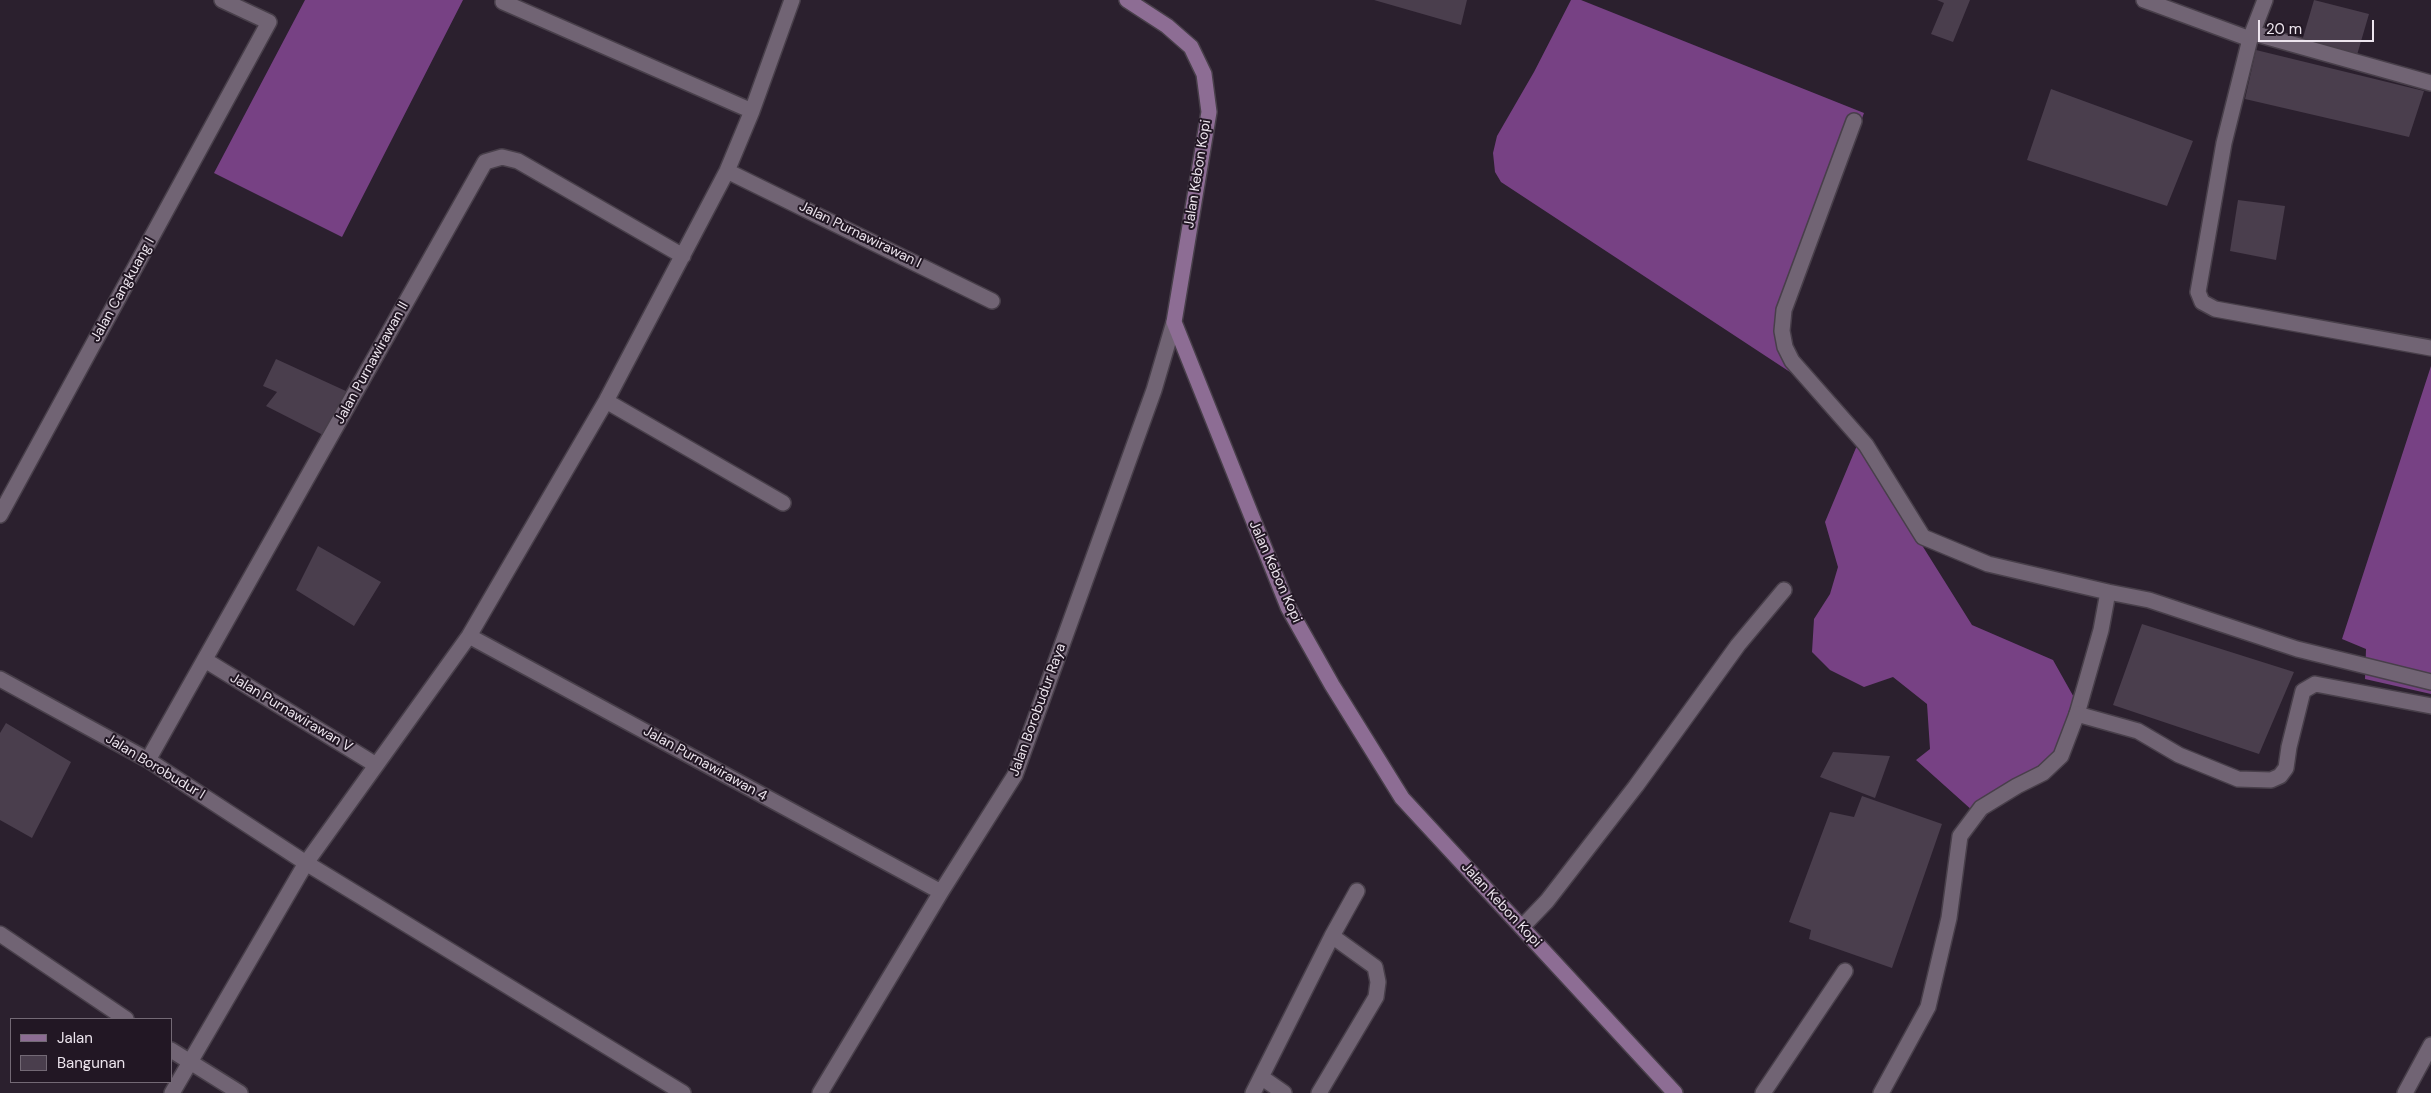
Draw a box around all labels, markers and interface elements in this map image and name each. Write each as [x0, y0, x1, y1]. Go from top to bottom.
scale bar [2261, 10, 2377, 42]
text: 20 m [2266, 19, 2302, 39]
street label: Jalan Kebon Kopi [1181, 118, 1215, 230]
street label: Jalan Purnawirawan I [796, 198, 924, 272]
street label: Jalan Cangkuang I [87, 235, 159, 345]
street label: Jalan Purnawirawan II [331, 299, 413, 427]
street label: Jalan Kebon Kopi [1245, 518, 1305, 626]
street label: Jalan Borobudur Raya [1006, 641, 1070, 779]
street label: Jalan Purnawirawan V [227, 670, 355, 756]
street label: Jalan Purnawirawan 4 [640, 723, 770, 805]
street label: Jalan Borobudur I [102, 731, 208, 803]
street label: Jalan Kebon Kopi [1457, 859, 1545, 951]
legend [10, 1018, 172, 1083]
text: Jalan [57, 1028, 93, 1048]
text: Bangunan [57, 1053, 125, 1073]

